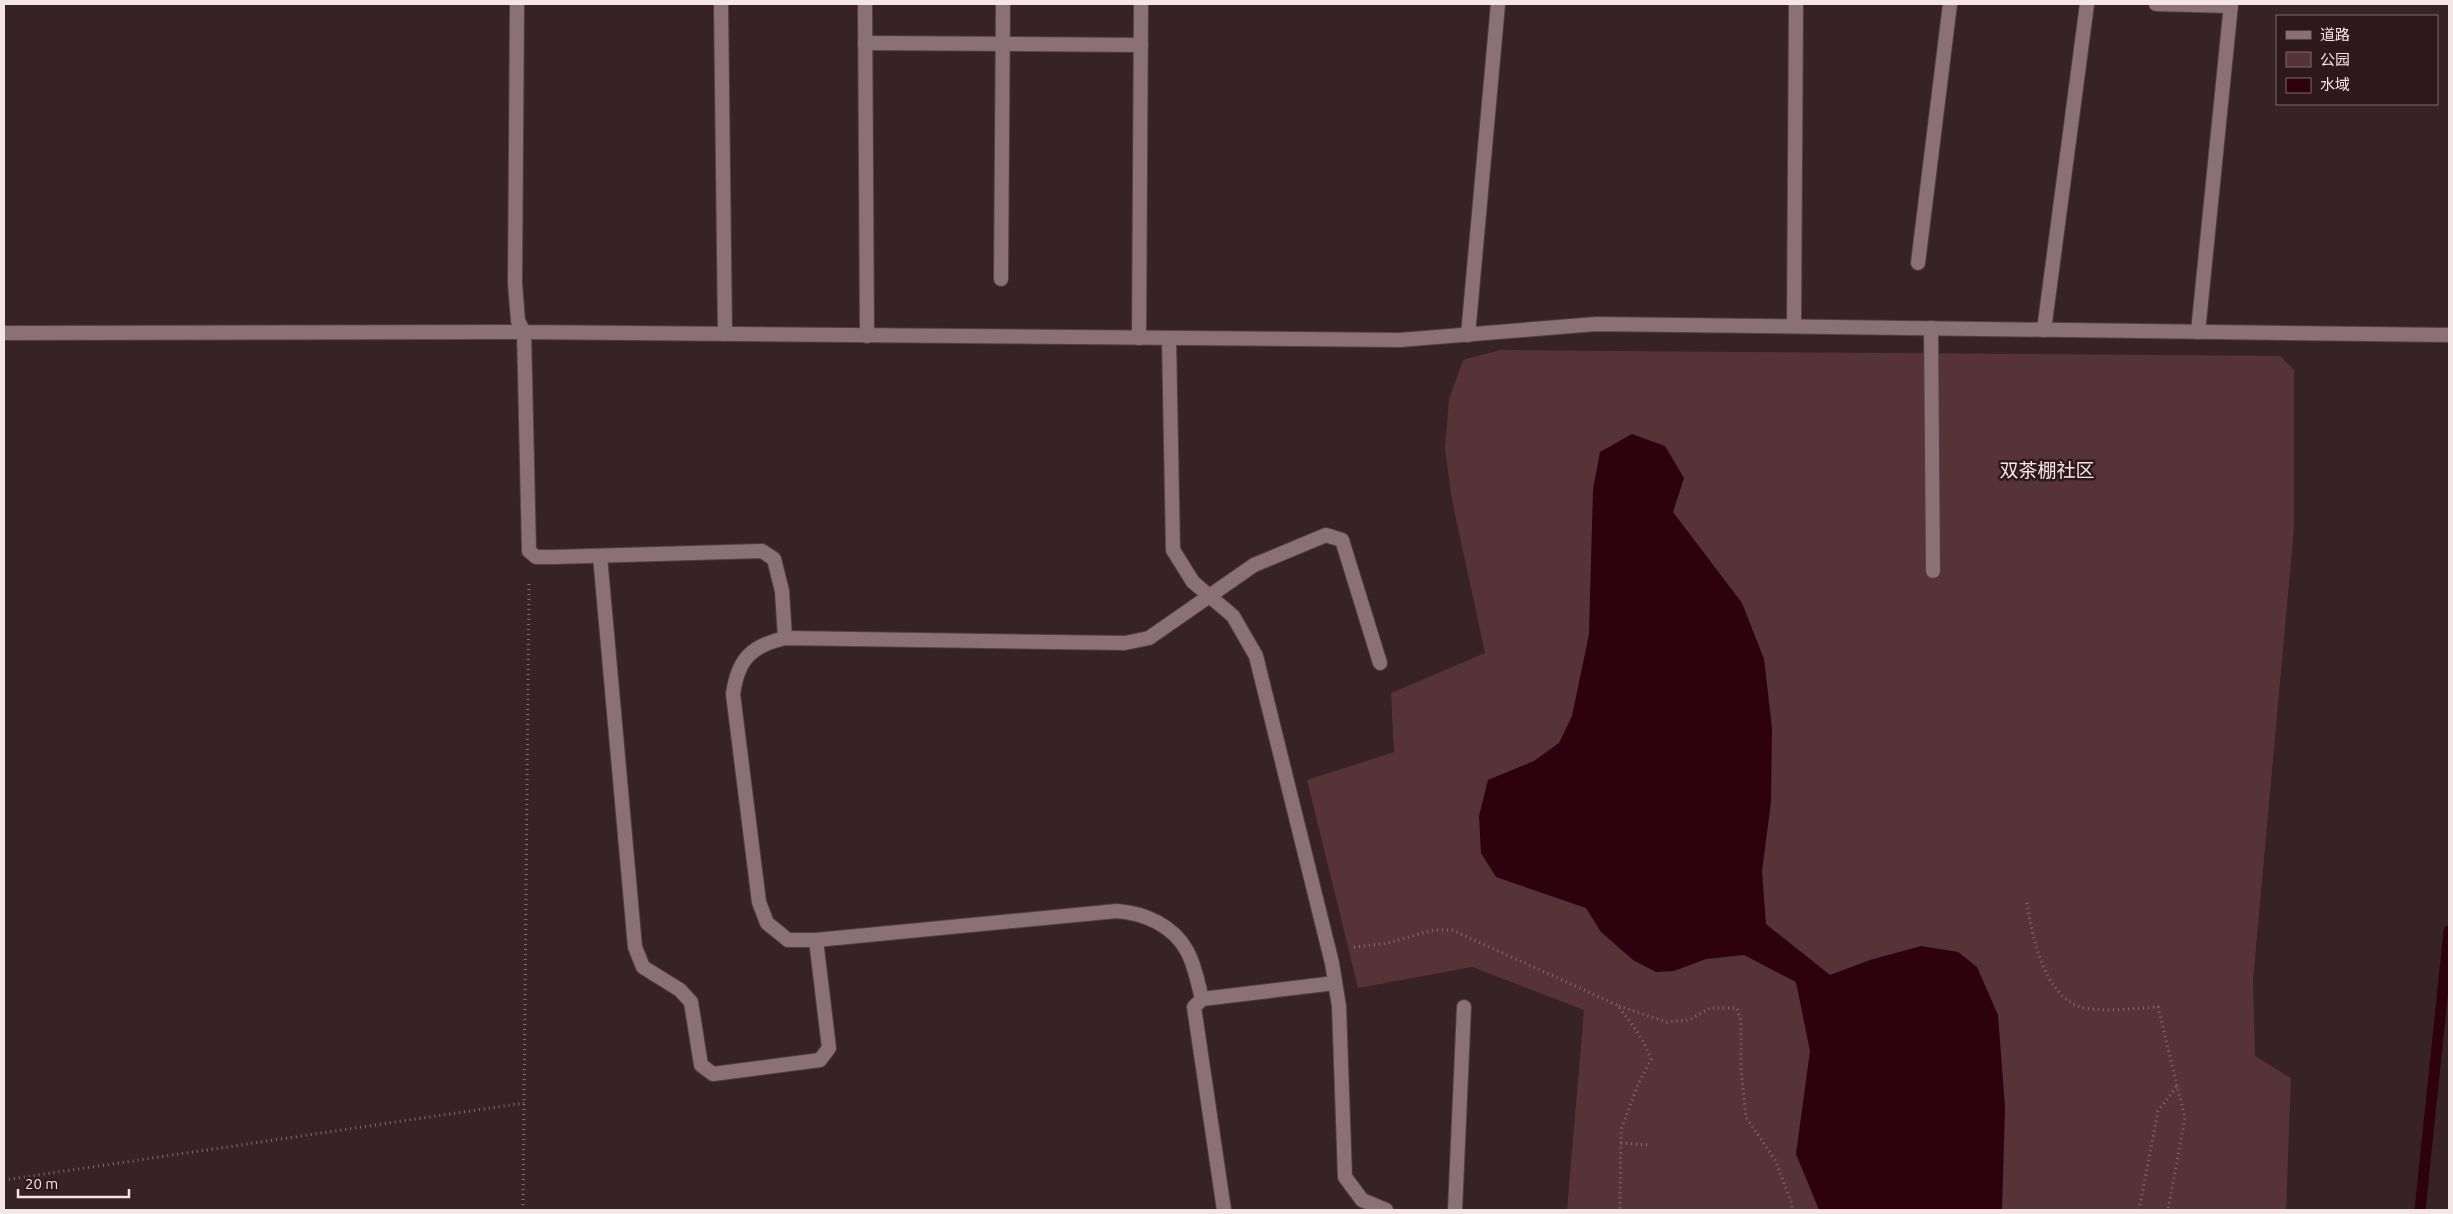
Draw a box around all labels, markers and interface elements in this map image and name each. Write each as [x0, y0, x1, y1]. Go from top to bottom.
legend [2276, 15, 2438, 105]
text: 道路 [2320, 26, 2350, 43]
text: 公园 [2320, 51, 2350, 68]
text: 水域 [2320, 76, 2350, 93]
district label: 双茶棚社区 [1999, 459, 2095, 481]
scale bar [18, 1166, 129, 1198]
text: 20 m [25, 1175, 58, 1192]

